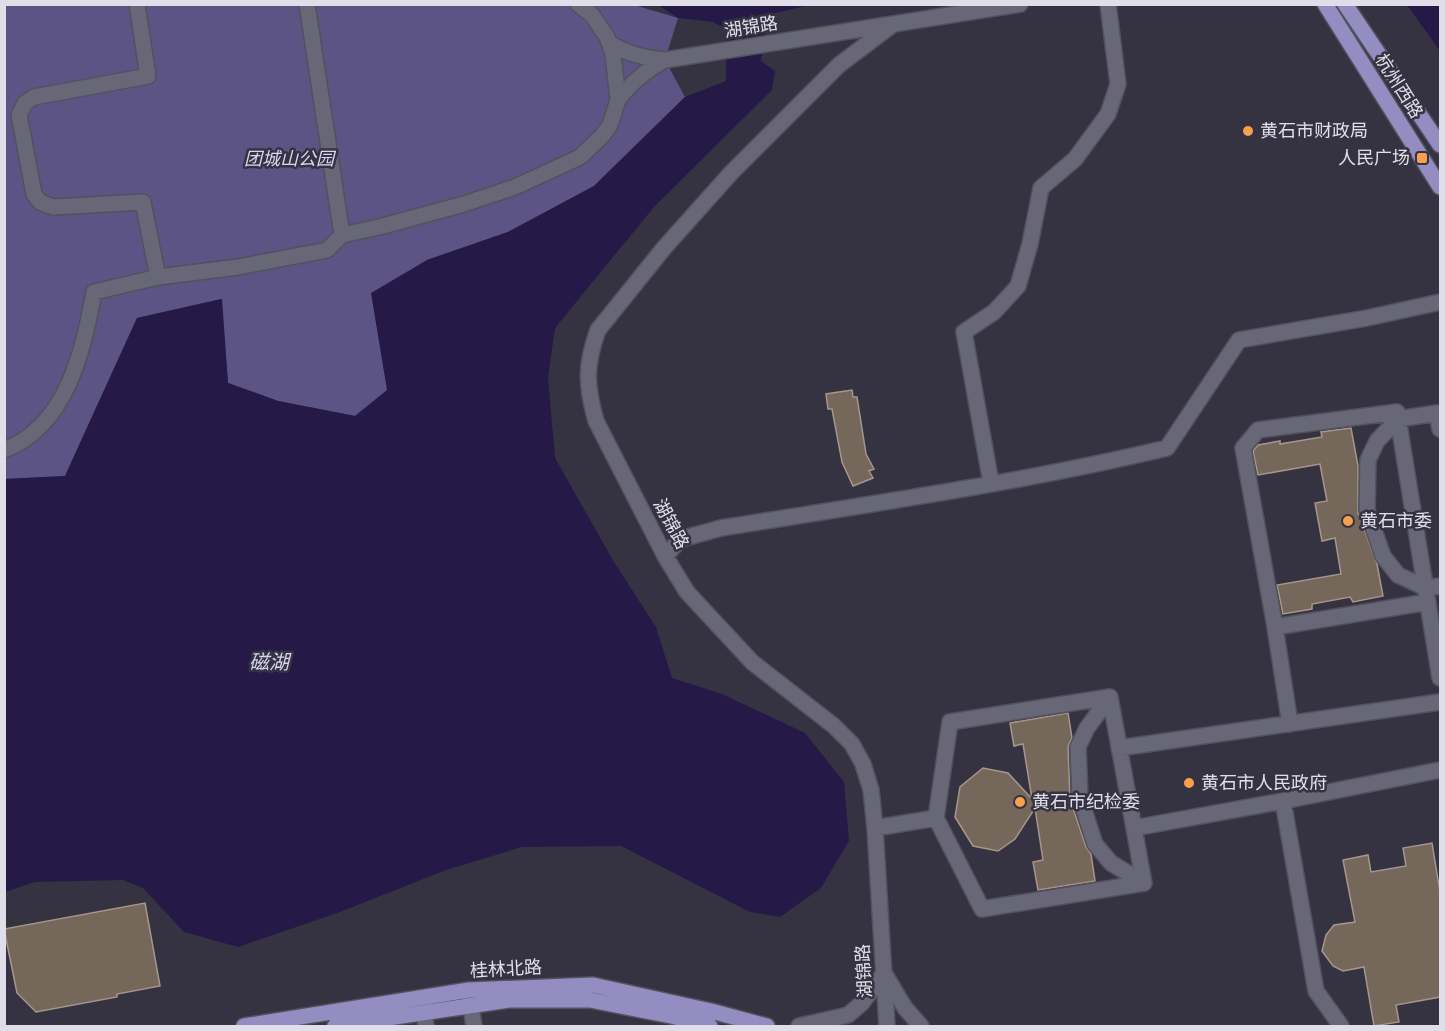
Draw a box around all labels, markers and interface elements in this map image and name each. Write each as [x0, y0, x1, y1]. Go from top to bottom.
street label: 湖锦路 [722, 8, 779, 42]
street label: 杭州西路 [1371, 48, 1431, 122]
place label: 黄石市财政局 [1260, 116, 1368, 142]
marker: 黄石市财政局 [1241, 124, 1255, 138]
place label: 人民广场 [1338, 143, 1410, 169]
park label: 团城山公园 [244, 144, 337, 170]
marker: 人民广场 [1415, 151, 1429, 165]
street label: 湖锦路 [649, 493, 697, 553]
place label: 黄石市委 [1360, 506, 1432, 532]
marker: 黄石市委 [1341, 514, 1355, 528]
water label: 磁湖 [249, 646, 292, 675]
place label: 黄石市人民政府 [1201, 768, 1327, 794]
marker: 黄石市人民政府 [1182, 776, 1196, 790]
place label: 黄石市纪检委 [1032, 787, 1140, 813]
marker: 黄石市纪检委 [1013, 795, 1027, 809]
street label: 湖锦路 [848, 943, 876, 999]
street label: 桂林北路 [469, 952, 543, 982]

